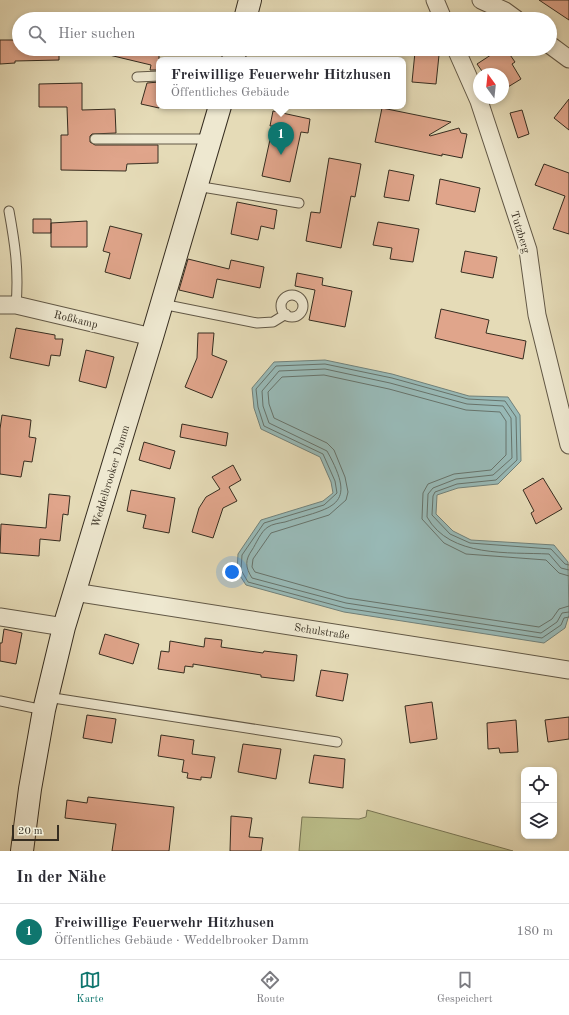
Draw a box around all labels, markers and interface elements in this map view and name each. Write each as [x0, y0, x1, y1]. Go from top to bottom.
search box [12, 12, 557, 56]
icon: search [26, 23, 48, 45]
text: Hier suchen [58, 27, 135, 42]
popup [156, 57, 406, 109]
text: Freiwillige Feuerwehr Hitzhusen [171, 68, 391, 83]
north arrow [473, 68, 509, 104]
text: Öffentliches Gebäude [171, 86, 289, 99]
pin: 1 [268, 122, 294, 155]
street label: Tutzberg [508, 210, 531, 255]
street label: Roßkamp [53, 310, 99, 331]
street label: Weddelbrooker Damm [91, 424, 132, 529]
your location [222, 562, 242, 582]
street label: Schulstraße [293, 623, 350, 642]
map controls [521, 767, 557, 839]
button: locate [521, 767, 557, 803]
button: layers [521, 803, 557, 839]
scale bar [12, 823, 59, 842]
text: 20 m [18, 826, 43, 837]
text: In der Nähe [16, 869, 106, 886]
text: Freiwillige Feuerwehr Hitzhusen [54, 916, 274, 931]
text: 1 [25, 925, 33, 938]
text: 180 m [516, 925, 553, 938]
text: Öffentliches Gebäude · Weddelbrooker Damm [54, 934, 309, 947]
tab: Karte [76, 969, 104, 1007]
tab: Route [256, 969, 284, 1007]
tab: Gespeichert [437, 969, 493, 1007]

